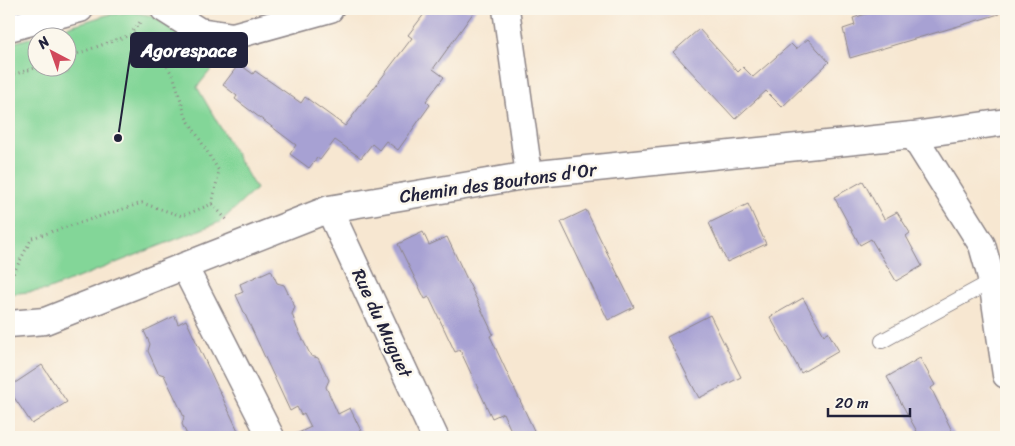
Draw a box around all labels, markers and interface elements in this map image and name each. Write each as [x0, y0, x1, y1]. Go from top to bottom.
north arrow [28, 28, 78, 78]
text: N [31, 30, 56, 56]
callout: Agorespace [131, 33, 247, 67]
text: Agorespace [140, 34, 237, 67]
street label: Chemin des Boutons d'Or [397, 153, 600, 213]
street label: Rue du Muguet [343, 263, 422, 384]
scale bar [828, 386, 910, 418]
text: 20 m [835, 390, 869, 416]

